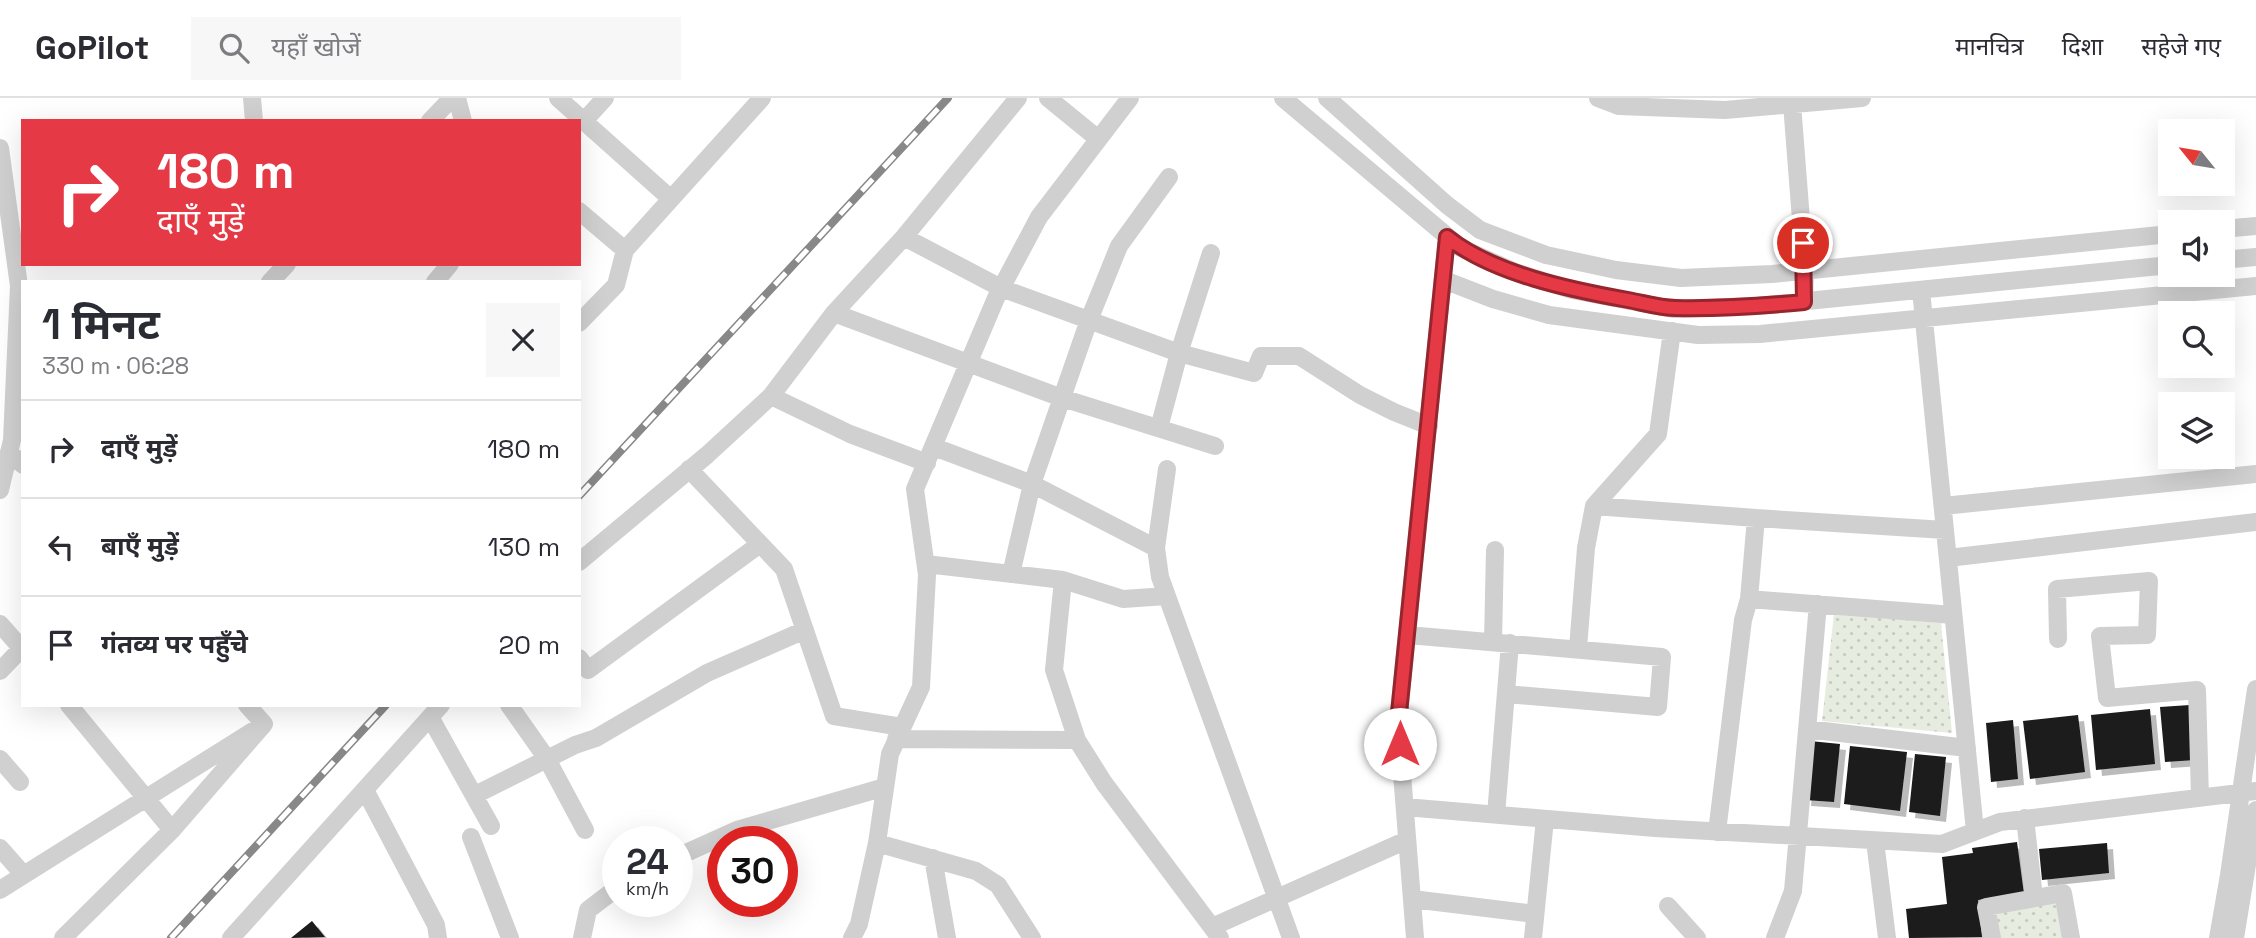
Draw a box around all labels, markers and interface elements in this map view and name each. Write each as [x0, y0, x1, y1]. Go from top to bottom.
search box [191, 17, 681, 80]
text: GoPilot [35, 27, 149, 69]
icon: search [215, 29, 253, 67]
text: यहाँ खोजें [271, 30, 361, 64]
text: मानचित्र [1955, 31, 2024, 62]
text: दिशा [2062, 31, 2103, 62]
text: सहेजे गए [2141, 31, 2221, 62]
north arrow [2158, 119, 2235, 196]
map controls [2158, 119, 2235, 469]
text: 180 m [157, 140, 295, 202]
icon: right [42, 147, 133, 238]
text: दाएँ मुड़ें [157, 201, 244, 241]
button: sound [2158, 210, 2235, 287]
pin [1773, 213, 1833, 273]
icon: arrive [1784, 224, 1822, 262]
text: 1 मिनट [42, 298, 160, 351]
button: search [2158, 301, 2235, 378]
button: close [486, 303, 560, 377]
text: 330 m · 06:28 [42, 351, 189, 381]
button: layers [2158, 392, 2235, 469]
icon: right [42, 430, 80, 468]
text: दाएँ मुड़ें [101, 431, 177, 465]
text: 180 m [487, 432, 560, 466]
icon: left [42, 528, 80, 566]
text: बाएँ मुड़ें [101, 529, 179, 563]
text: 130 m [488, 530, 560, 564]
icon: arrive [42, 626, 80, 664]
text: गंतव्य पर पहुँचे [101, 627, 248, 661]
text: 20 m [499, 628, 560, 662]
position arrow [1363, 707, 1437, 781]
speed limit sign: 30 [707, 826, 798, 917]
text: 24 [626, 840, 669, 884]
text: km/h [626, 877, 669, 900]

